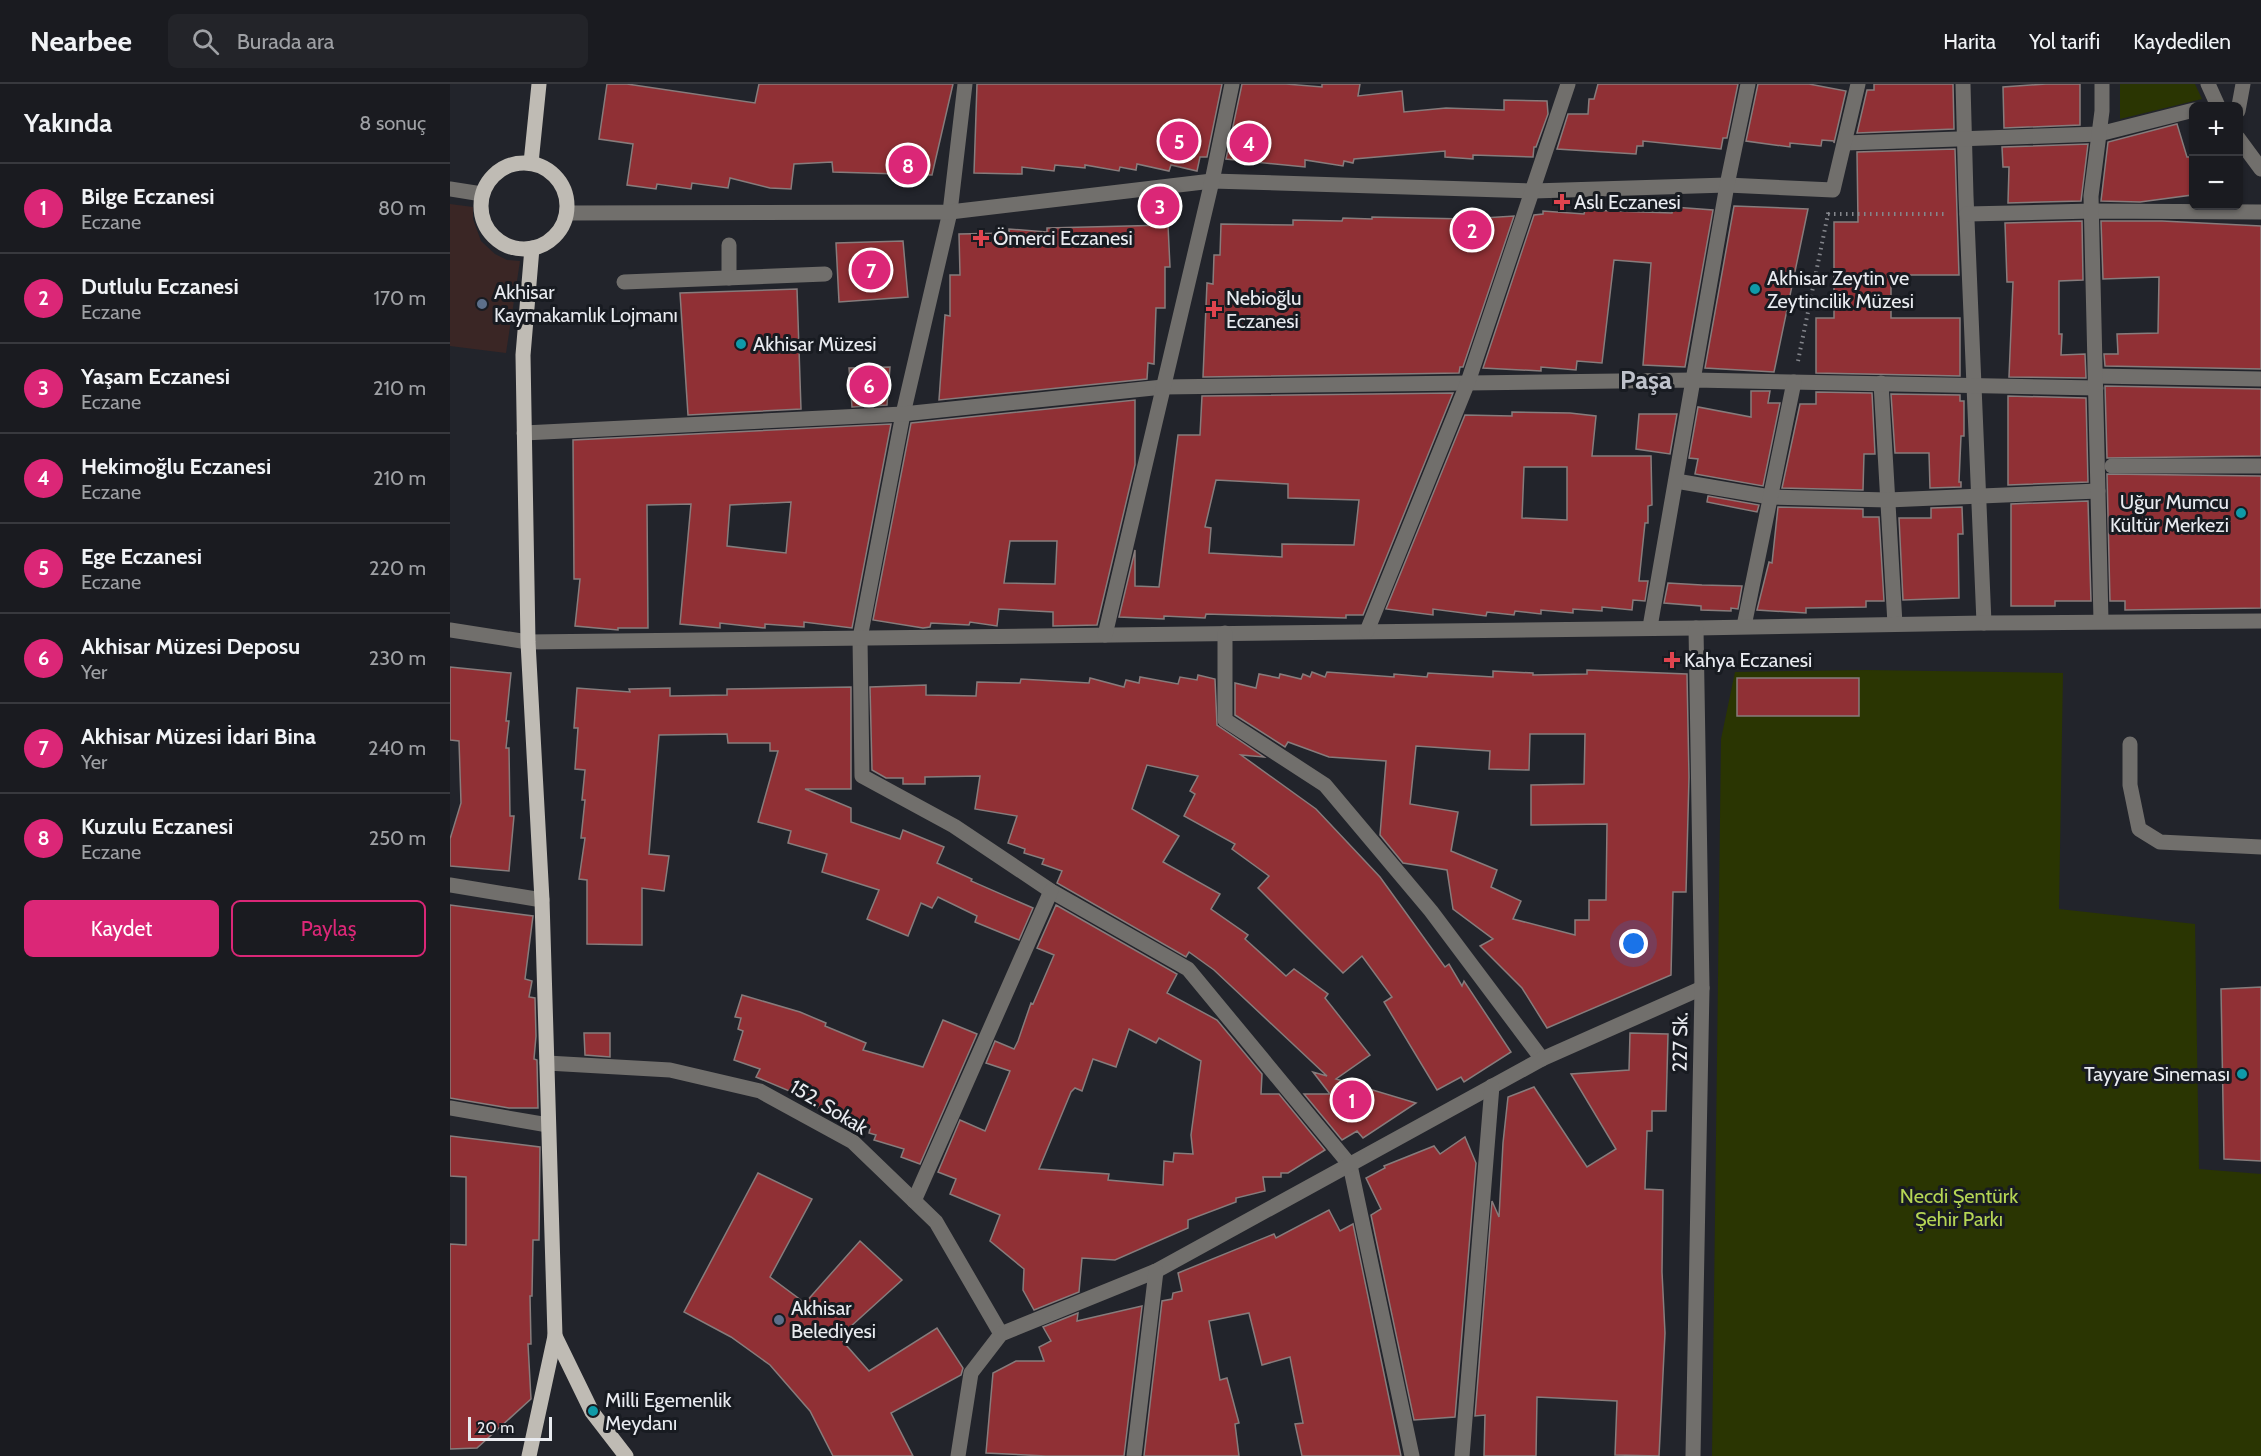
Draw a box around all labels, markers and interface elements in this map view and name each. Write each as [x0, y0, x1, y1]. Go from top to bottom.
search box [168, 14, 588, 68]
text: Nearbee [30, 24, 132, 58]
icon: search [189, 25, 222, 58]
text: Burada ara [237, 28, 334, 55]
text: Harita [1943, 29, 1996, 54]
text: Yol tarifi [2029, 29, 2100, 54]
text: Kaydedilen [2133, 29, 2231, 54]
map controls [2189, 102, 2243, 210]
button: + [2189, 102, 2243, 156]
text: Yakında [24, 107, 112, 139]
text: 8 sonuç [359, 111, 426, 135]
pin: 5 [1160, 118, 1198, 164]
pin: 4 [1230, 120, 1268, 166]
pin: 8 [888, 142, 928, 188]
button: − [2189, 156, 2243, 210]
text: Bilge Eczanesi [81, 183, 215, 210]
pin: 3 [1140, 184, 1180, 228]
place label: Aslı Eczanesi [1574, 190, 1681, 214]
marker: Aslı Eczanesi [1555, 195, 1569, 209]
text: 1 [40, 196, 47, 220]
text: 80 m [378, 196, 426, 220]
pin: 2 [1452, 208, 1492, 252]
text: Eczane [81, 210, 141, 234]
place label: Ömerci Eczanesi [993, 226, 1133, 250]
marker: Ömerci Eczanesi [974, 231, 988, 245]
pin: 7 [852, 248, 890, 292]
place label: Akhisar Zeytin ve Zeytincilik Müzesi [1767, 266, 1914, 313]
text: Dutlulu Eczanesi [81, 273, 239, 300]
place label: Akhisar Kaymakamlık Lojmanı [494, 280, 678, 327]
marker: Akhisar Zeytin ve Zeytincilik Müzesi [1748, 282, 1762, 296]
text: 2 [38, 286, 49, 310]
text: 170 m [374, 286, 426, 310]
place label: Nebioğlu Eczanesi [1226, 286, 1302, 333]
marker: Akhisar Kaymakamlık Lojmanı [475, 297, 489, 311]
text: Eczane [81, 300, 141, 324]
marker: Nebioğlu Eczanesi [1207, 302, 1221, 316]
place label: Akhisar Müzesi [753, 332, 877, 356]
marker: Akhisar Müzesi [734, 337, 748, 351]
pin: 6 [850, 362, 888, 408]
text: Yaşam Eczanesi [81, 363, 230, 390]
district label: Paşa [1620, 364, 1672, 396]
text: 3 [38, 376, 49, 400]
text: 210 m [373, 376, 426, 400]
text: Eczane [81, 390, 141, 414]
text: Hekimoğlu Eczanesi [81, 453, 271, 480]
text: 4 [37, 466, 50, 490]
text: 210 m [373, 466, 426, 490]
text: Eczane [81, 480, 141, 504]
place label: Uğur Mumcu Kültür Merkezi [2110, 490, 2229, 537]
marker: Uğur Mumcu Kültür Merkezi [2234, 506, 2248, 520]
text: Ege Eczanesi [81, 543, 202, 570]
text: 5 [38, 556, 49, 580]
text: 220 m [369, 556, 426, 580]
text: Eczane [81, 570, 141, 594]
text: Akhisar Müzesi Deposu [81, 633, 300, 660]
text: 6 [38, 646, 49, 670]
text: 230 m [369, 646, 426, 670]
place label: Kahya Eczanesi [1684, 648, 1812, 672]
marker: Kahya Eczanesi [1665, 653, 1679, 667]
text: Yer [81, 660, 107, 684]
text: Akhisar Müzesi İdari Bina [81, 723, 316, 750]
text: 7 [38, 736, 49, 760]
text: 240 m [368, 736, 426, 760]
text: Yer [81, 750, 107, 774]
text: Kuzulu Eczanesi [81, 813, 233, 840]
text: 8 [37, 826, 50, 850]
text: 250 m [369, 826, 426, 850]
text: Eczane [81, 840, 141, 864]
button: Kaydet [24, 900, 219, 957]
button: Paylaş [231, 900, 426, 957]
your location [1619, 929, 1648, 958]
street label: 227 Sk. [1667, 1012, 1693, 1072]
place label: Tayyare Sineması [2084, 1062, 2230, 1086]
marker: Tayyare Sineması [2235, 1067, 2249, 1081]
street label: 152. Sokak [786, 1074, 872, 1140]
pin: 1 [1332, 1078, 1372, 1122]
park label: Necdi Şentürk Şehir Parkı [1900, 1184, 2018, 1231]
place label: Akhisar Belediyesi [791, 1296, 876, 1343]
marker: Akhisar Belediyesi [772, 1313, 786, 1327]
place label: Milli Egemenlik Meydanı [605, 1388, 732, 1435]
marker: Milli Egemenlik Meydanı [586, 1404, 600, 1418]
scale bar [468, 1414, 552, 1442]
text: 20 m [477, 1418, 514, 1437]

